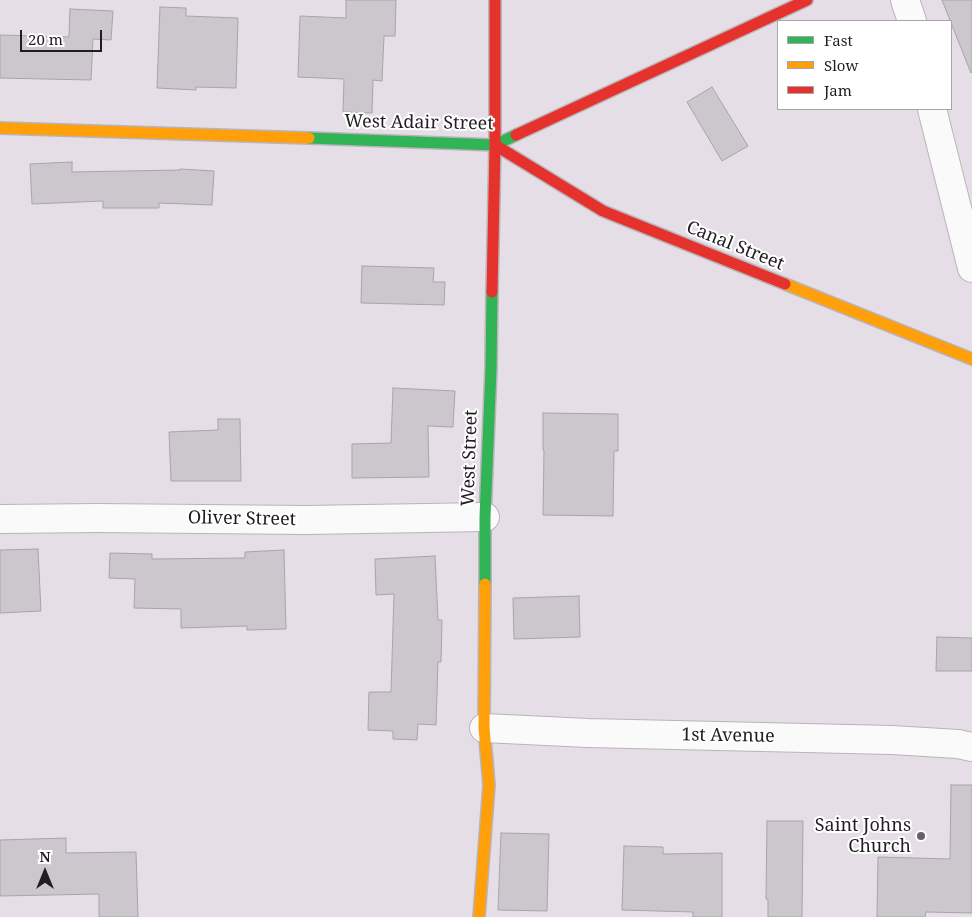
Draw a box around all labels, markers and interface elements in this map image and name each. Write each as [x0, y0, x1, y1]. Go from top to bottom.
scale bar [22, 20, 105, 52]
legend [777, 20, 952, 110]
text: 20 m [28, 29, 63, 49]
text: Fast [824, 30, 853, 50]
text: Slow [824, 55, 858, 75]
text: Jam [824, 80, 852, 100]
street label: West Adair Street [344, 111, 494, 135]
street label: Canal Street [683, 217, 787, 275]
street label: West Street [458, 409, 482, 507]
street label: Oliver Street [188, 507, 296, 531]
street label: 1st Avenue [681, 724, 775, 748]
place label: Saint Johns Church [815, 815, 911, 858]
marker: Saint Johns Church [915, 830, 927, 842]
north arrow [20, 847, 70, 897]
text: N [39, 847, 51, 866]

